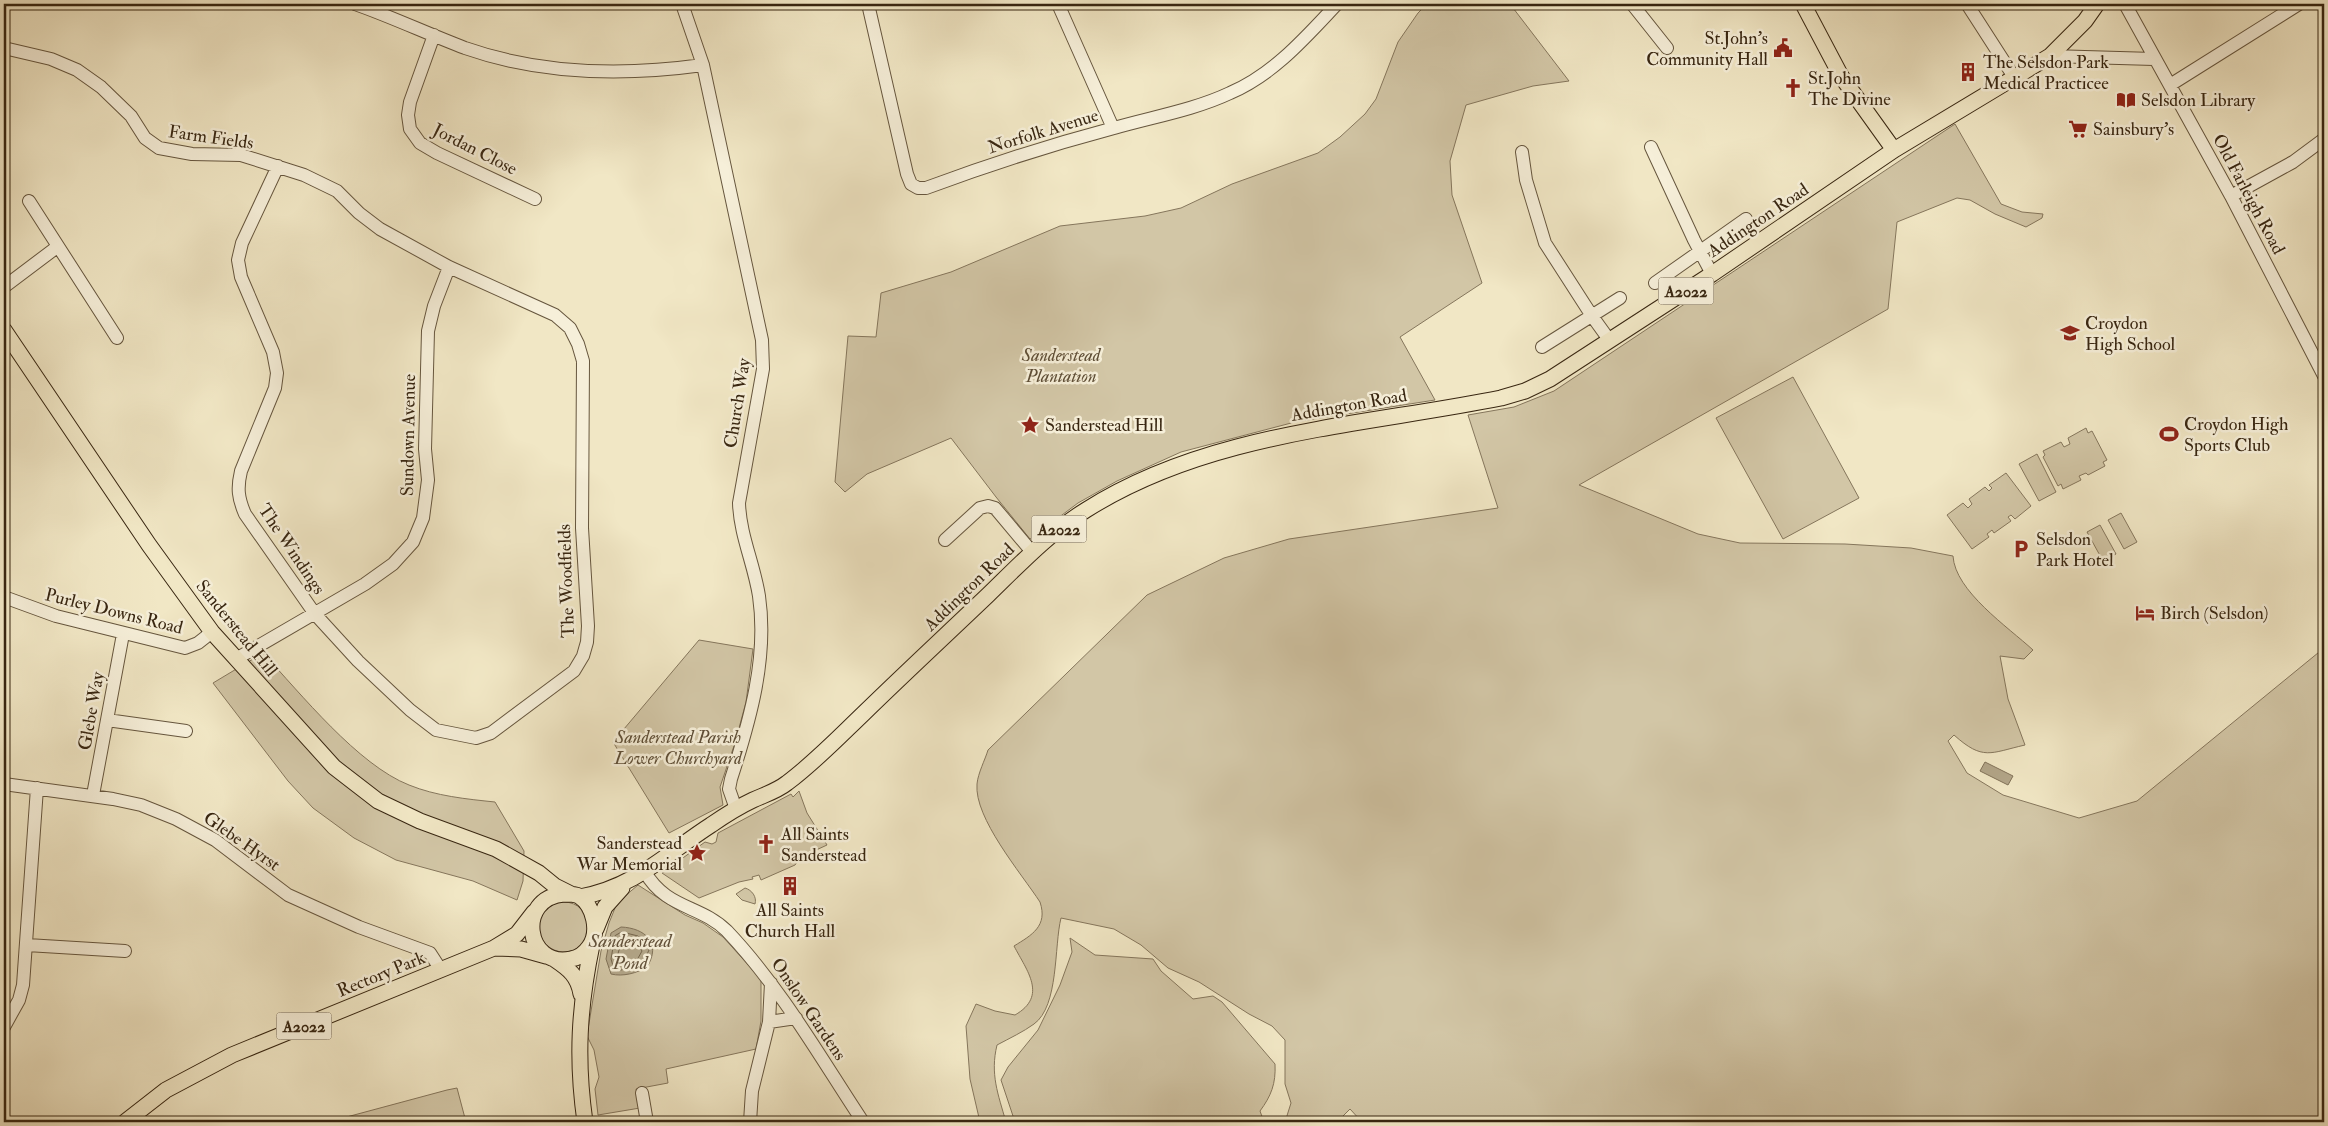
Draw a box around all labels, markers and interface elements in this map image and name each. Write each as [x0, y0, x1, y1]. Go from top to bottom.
place label: St.John's Community Hall [1646, 27, 1768, 71]
public building icon: St.John's Community Hall [1772, 37, 1794, 59]
place label: The Selsdon Park Medical Practicee [1983, 51, 2109, 95]
building icon: The Selsdon Park Medical Practicee [1957, 61, 1979, 83]
place label: St.John The Divine [1808, 67, 1891, 111]
church icon: St.John The Divine [1782, 77, 1804, 99]
library icon: Selsdon Library [2115, 89, 2137, 111]
place label: Selsdon Library [2141, 89, 2256, 112]
street label: Norfolk Avenue [985, 104, 1102, 159]
street label: Jordan Close [428, 118, 521, 181]
supermarket icon: Sainsbury's [2067, 118, 2089, 140]
place label: Sainsbury's [2093, 118, 2174, 141]
street label: Farm Fields [167, 120, 255, 155]
street label: Old Farleigh Road [2207, 130, 2290, 259]
street label: Addington Road [1702, 178, 1813, 263]
road number: A2022 [1658, 278, 1714, 304]
place label: Croydon High School [2085, 312, 2176, 356]
school or university icon: Croydon High School [2059, 322, 2081, 344]
park label: Sanderstead Plantation [1021, 344, 1102, 388]
street label: Church Way [719, 355, 756, 450]
street label: Sundown Avenue [396, 373, 421, 496]
street label: Addington Road [1288, 384, 1409, 427]
place label: Croydon High Sports Club [2184, 413, 2289, 457]
place icon: Sanderstead Hill [1019, 414, 1041, 436]
place label: Sanderstead Hill [1045, 414, 1163, 437]
sports icon: Croydon High Sports Club [2158, 423, 2180, 445]
street label: The Windings [253, 500, 330, 599]
road number: A2022 [1032, 516, 1086, 542]
street label: The Woodfields [553, 524, 580, 638]
place label: Selsdon Park Hotel [2036, 528, 2114, 572]
street label: Addington Road [918, 538, 1020, 637]
parking icon: Selsdon Park Hotel [2010, 538, 2032, 560]
street label: Sanderstead Hill [191, 575, 283, 682]
street label: Purley Downs Road [42, 583, 185, 640]
hotel icon: Birch (Selsdon) [2134, 602, 2156, 624]
place label: Birch (Selsdon) [2160, 602, 2269, 625]
street label: Glebe Way [73, 669, 110, 752]
park label: Sanderstead Parish Lower Churchyard [613, 726, 743, 770]
street label: Glebe Hyrst [199, 807, 285, 876]
place label: All Saints Sanderstead [780, 823, 867, 867]
place label: Sanderstead War Memorial [576, 832, 682, 876]
church icon: All Saints Sanderstead [755, 833, 777, 855]
place icon: Sanderstead War Memorial [686, 842, 708, 864]
building icon: All Saints Church Hall [779, 875, 801, 897]
place label: All Saints Church Hall [745, 899, 836, 943]
water label: Sanderstead Pond [588, 929, 672, 975]
street label: Rectory Park [334, 946, 429, 1003]
street label: Onslow Gardens [766, 954, 851, 1065]
road number: A2022 [276, 1012, 332, 1040]

